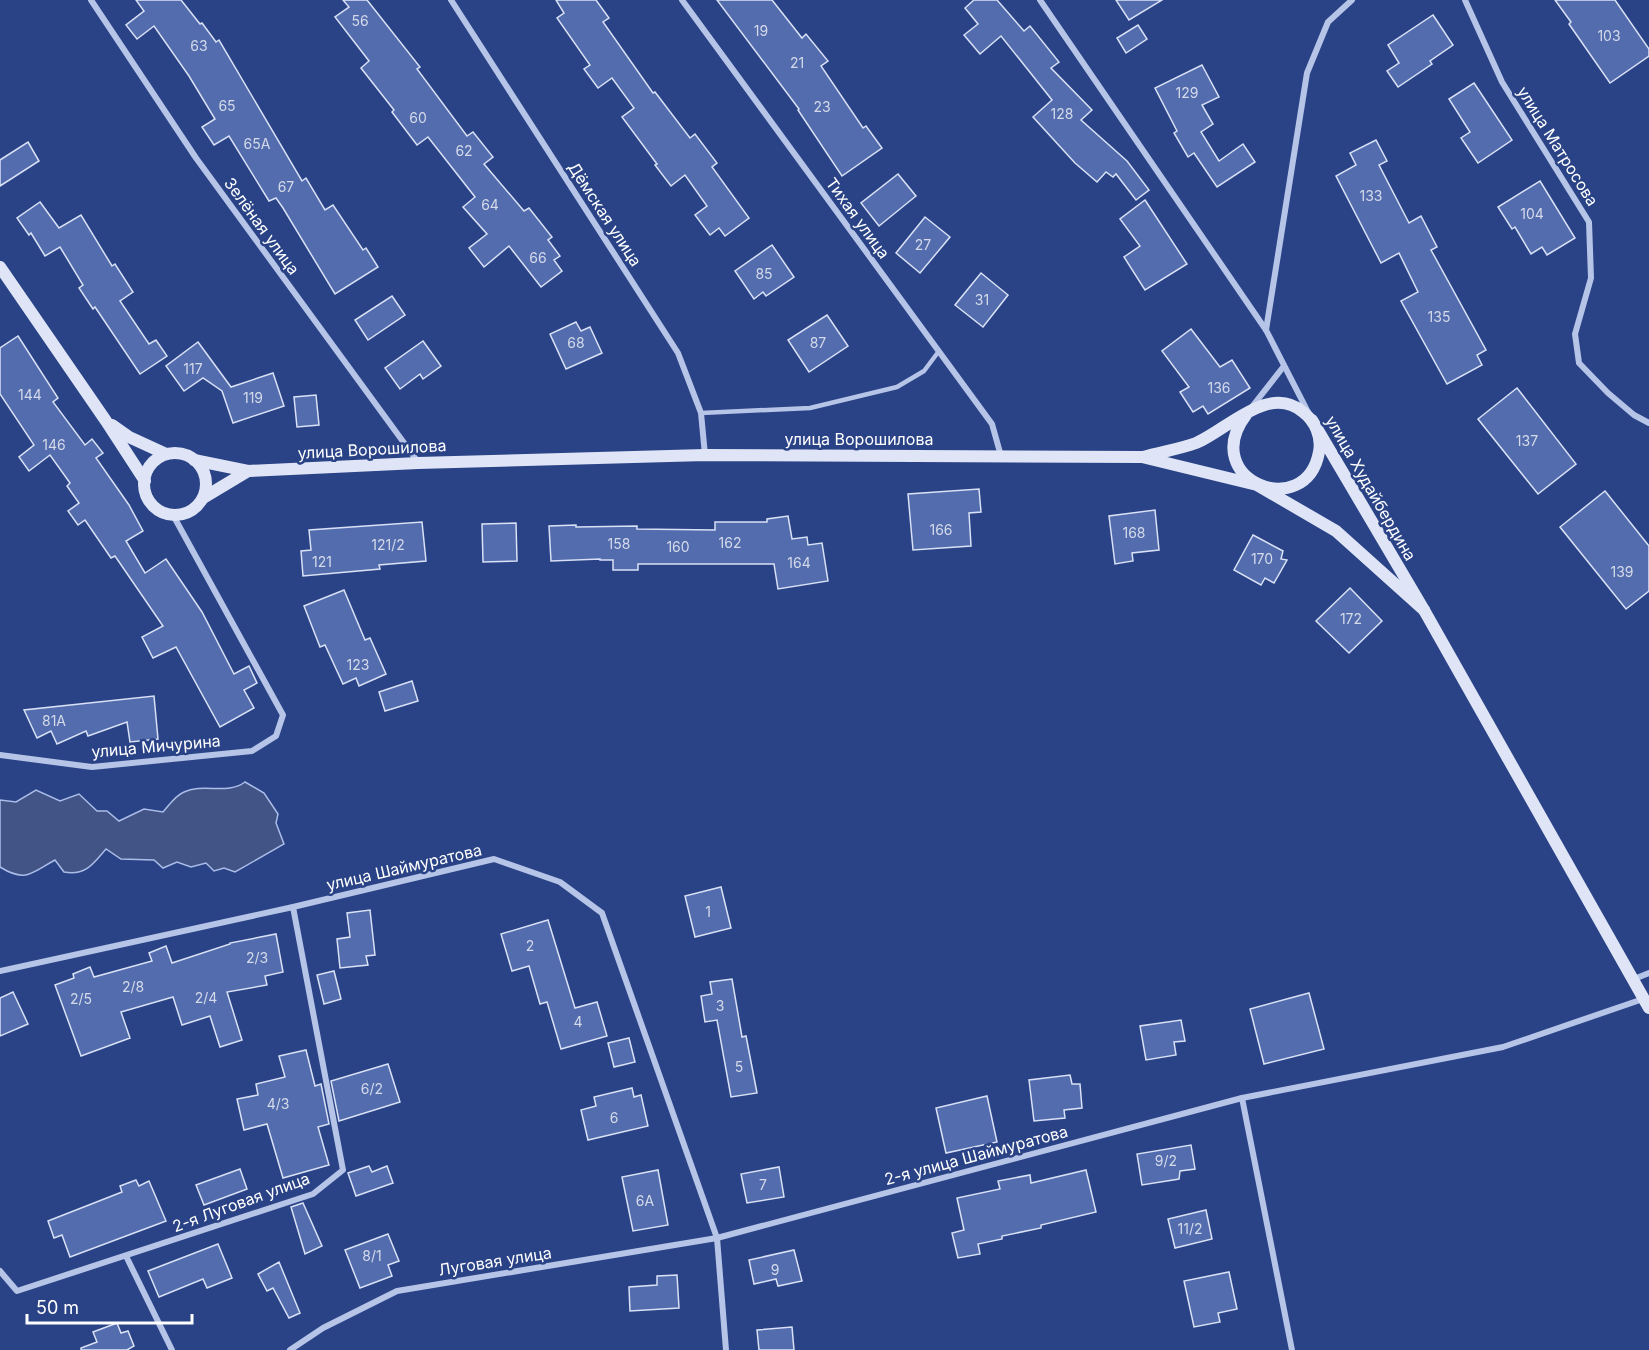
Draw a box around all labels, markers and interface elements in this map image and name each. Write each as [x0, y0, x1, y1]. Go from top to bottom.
house number: 56 [351, 12, 369, 29]
house number: 19 [754, 22, 768, 39]
house number: 103 [1597, 27, 1621, 44]
house number: 63 [190, 37, 208, 54]
house number: 21 [790, 54, 804, 71]
street label: улица Матросова [1513, 82, 1603, 210]
house number: 129 [1176, 84, 1198, 101]
house number: 65 [218, 97, 236, 114]
house number: 23 [813, 98, 831, 115]
house number: 128 [1051, 105, 1073, 122]
house number: 60 [409, 109, 427, 126]
house number: 65А [244, 135, 271, 152]
house number: 62 [455, 142, 473, 159]
street label: Дёмская улица [564, 158, 646, 270]
street label: Зелёная улица [220, 174, 304, 278]
street label: Тихая улица [822, 174, 894, 262]
house number: 67 [278, 178, 294, 195]
house number: 133 [1360, 187, 1383, 204]
house number: 64 [481, 196, 499, 213]
house number: 104 [1520, 205, 1544, 222]
house number: 27 [915, 236, 931, 253]
house number: 66 [529, 249, 547, 266]
house number: 85 [755, 265, 773, 282]
house number: 31 [975, 291, 989, 308]
house number: 135 [1428, 308, 1450, 325]
house number: 68 [567, 334, 585, 351]
house number: 87 [810, 334, 826, 351]
house number: 117 [183, 360, 203, 377]
house number: 136 [1207, 379, 1231, 396]
house number: 144 [18, 386, 42, 403]
house number: 119 [243, 389, 263, 406]
street label: улица Худайбердина [1321, 412, 1421, 564]
street label: улица Ворошилова [785, 429, 933, 449]
house number: 137 [1516, 432, 1538, 449]
street label: улица Ворошилова [297, 435, 447, 463]
house number: 146 [42, 436, 66, 453]
house number: 166 [929, 521, 953, 538]
house number: 168 [1122, 524, 1146, 541]
house number: 162 [719, 534, 741, 551]
house number: 158 [608, 535, 630, 552]
house number: 121/2 [371, 536, 405, 553]
house number: 160 [666, 538, 690, 555]
house number: 170 [1251, 550, 1273, 567]
house number: 121 [312, 553, 332, 570]
house number: 164 [787, 554, 811, 571]
house number: 139 [1610, 563, 1634, 580]
house number: 172 [1340, 610, 1362, 627]
house number: 123 [347, 656, 369, 673]
house number: 81А [42, 712, 66, 729]
street label: улица Мичурина [91, 730, 221, 762]
street label: улица Шаймуратова [324, 839, 484, 895]
house number: 1 [705, 903, 711, 920]
house number: 2 [526, 937, 534, 954]
house number: 2/3 [246, 949, 268, 966]
house number: 2/8 [122, 978, 144, 995]
house number: 2/4 [195, 989, 217, 1006]
house number: 2/5 [70, 990, 92, 1007]
house number: 3 [716, 997, 724, 1014]
house number: 4 [573, 1013, 583, 1030]
house number: 5 [735, 1058, 743, 1075]
house number: 6/2 [361, 1080, 383, 1097]
house number: 4/3 [267, 1095, 289, 1112]
house number: 6 [610, 1109, 618, 1126]
street label: 2-я улица Шаймуратова [882, 1121, 1070, 1189]
house number: 9/2 [1155, 1152, 1177, 1169]
street label: 2-я Луговая улица [170, 1168, 312, 1236]
house number: 7 [759, 1176, 767, 1193]
house number: 6А [636, 1192, 655, 1209]
house number: 11/2 [1178, 1220, 1202, 1237]
street label: Луговая улица [437, 1242, 553, 1280]
house number: 8/1 [362, 1247, 382, 1264]
house number: 9 [771, 1261, 779, 1278]
scale bar [27, 1287, 192, 1325]
text: 50 m [36, 1297, 79, 1318]

